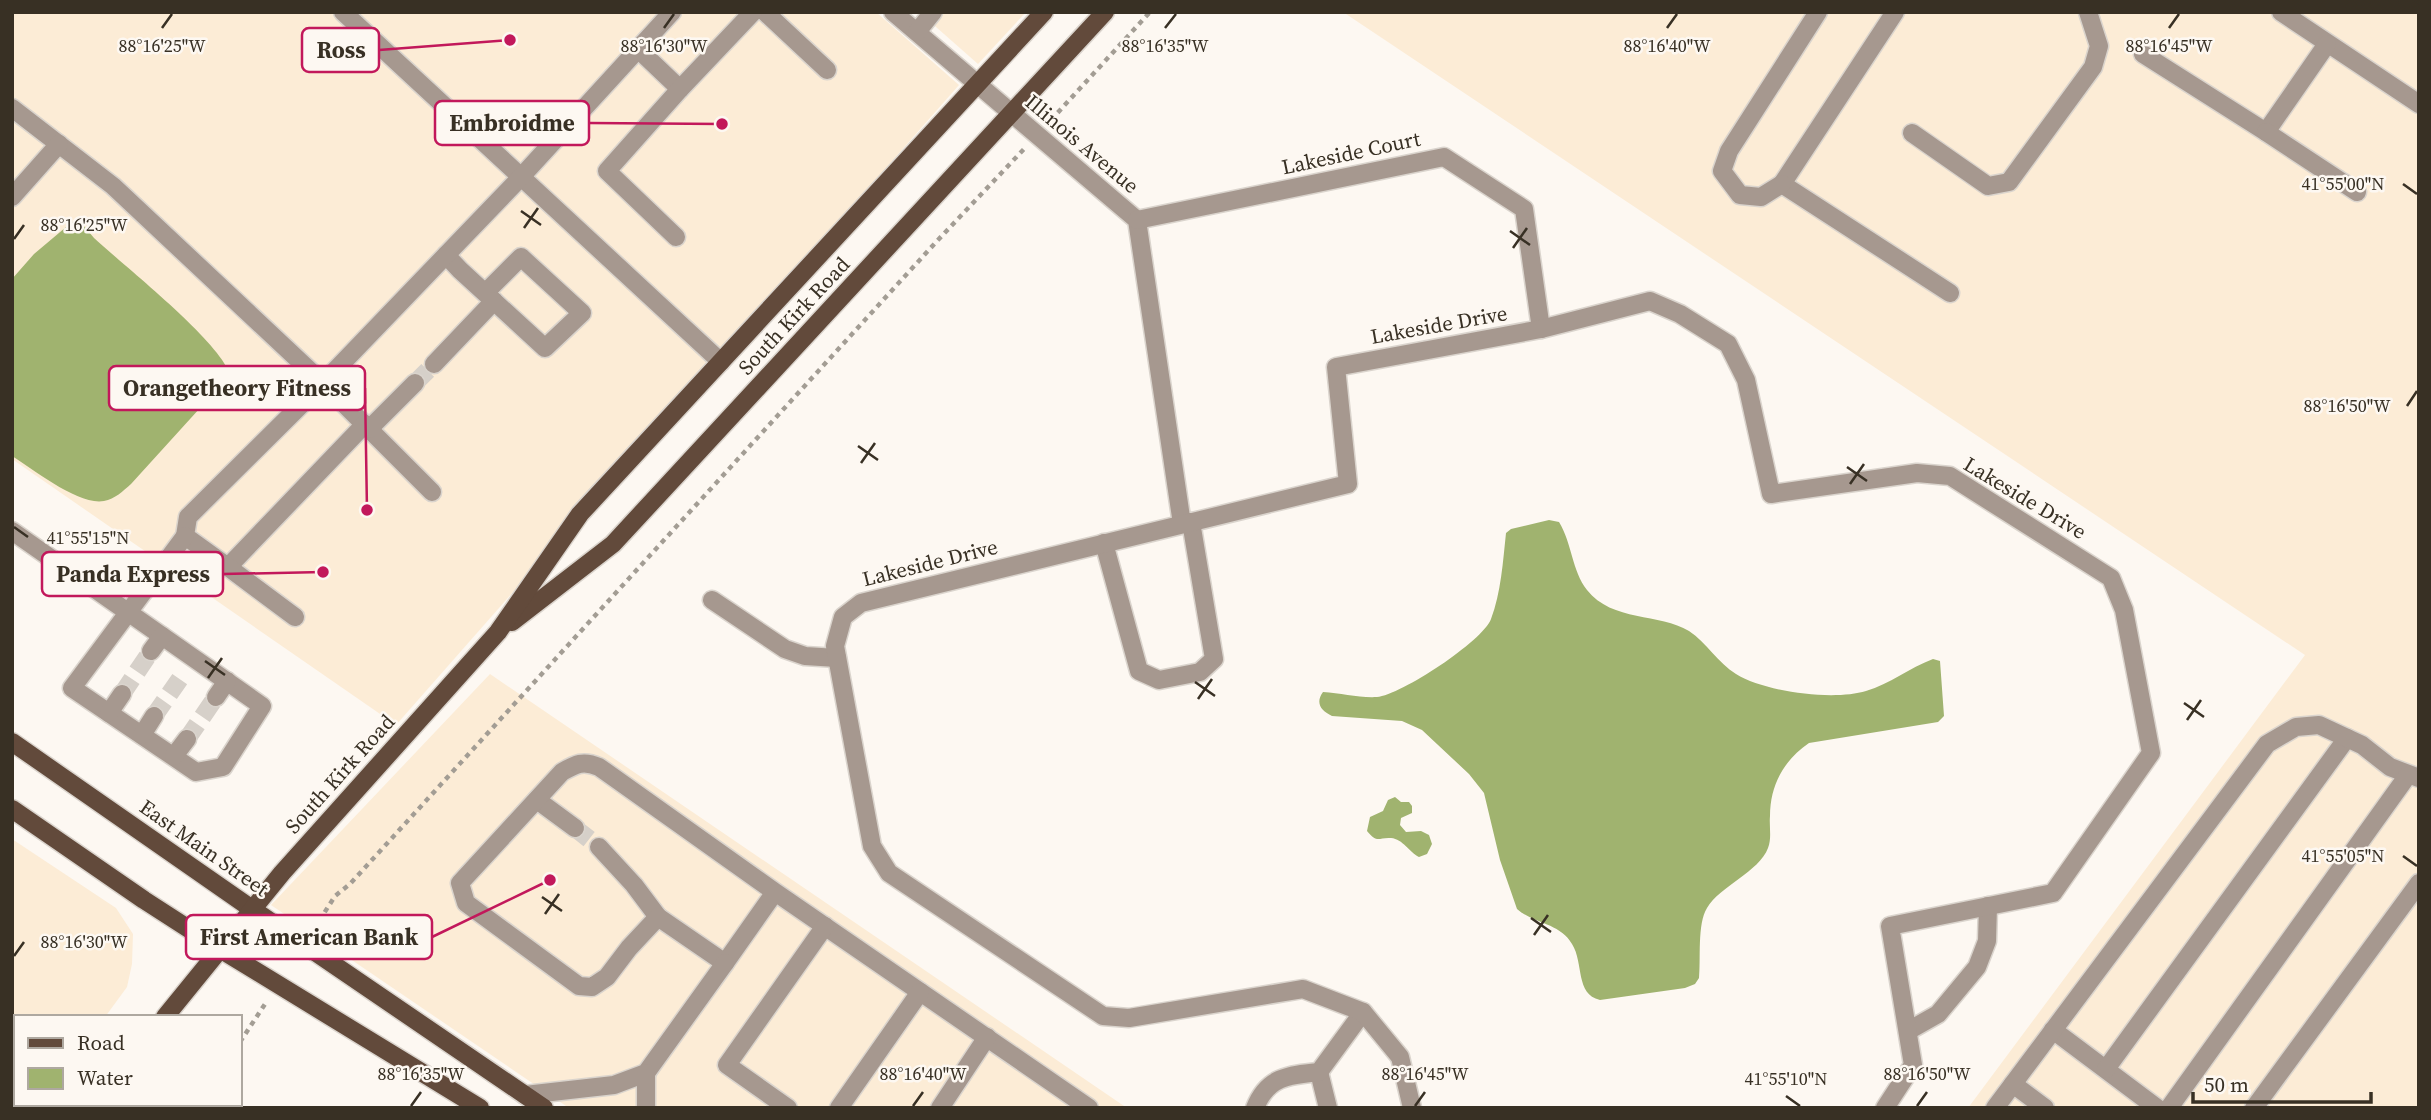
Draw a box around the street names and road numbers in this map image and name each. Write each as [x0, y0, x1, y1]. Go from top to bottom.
street label: Illinois Avenue [1019, 88, 1145, 200]
street label: Lakeside Court [1279, 124, 1423, 181]
street label: South Kirk Road [731, 250, 856, 381]
street label: Lakeside Drive [1368, 298, 1510, 351]
street label: Lakeside Drive [1958, 449, 2092, 546]
street label: Lakeside Drive [859, 532, 1001, 593]
street label: South Kirk Road [278, 708, 401, 840]
street label: East Main Street [134, 792, 275, 903]

